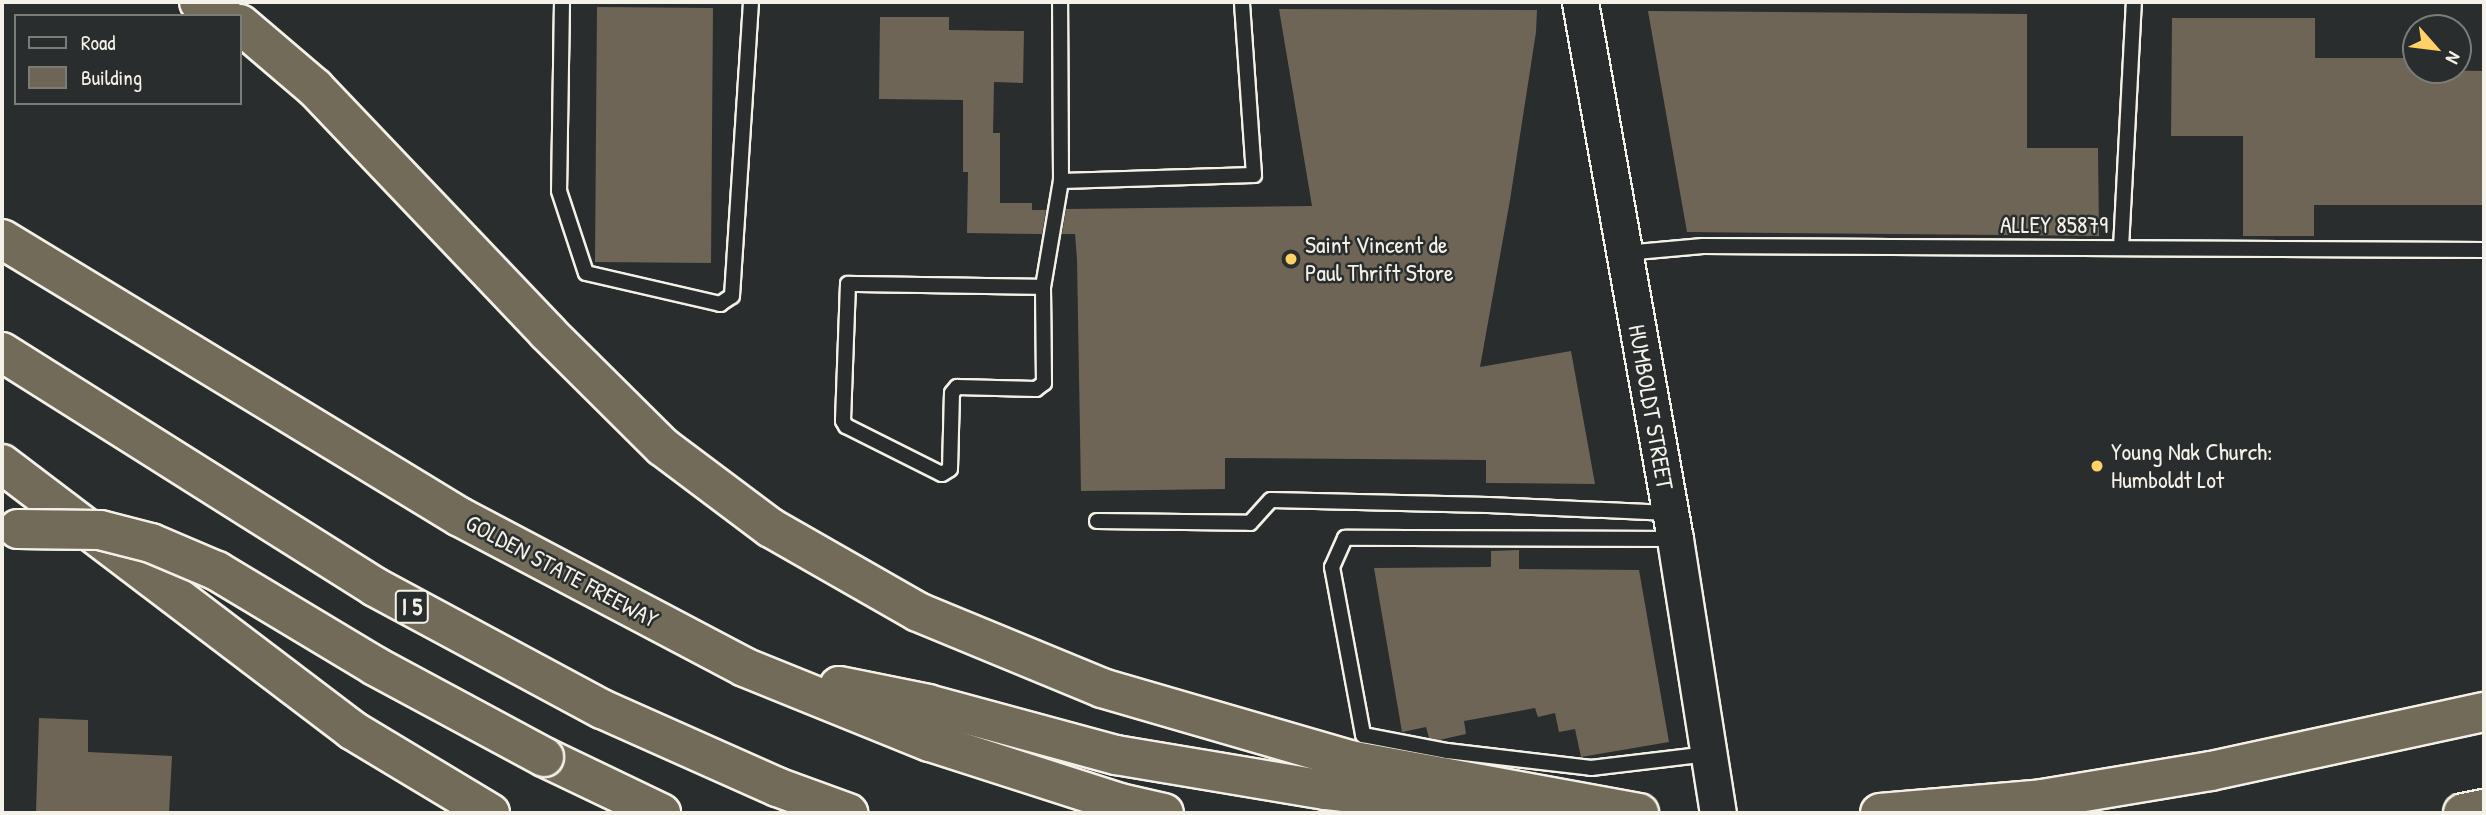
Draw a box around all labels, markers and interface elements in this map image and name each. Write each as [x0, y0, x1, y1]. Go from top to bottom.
legend [14, 14, 242, 105]
north arrow [2402, 14, 2472, 84]
text: Road [81, 28, 115, 57]
text: N [2440, 47, 2468, 68]
text: Building [81, 63, 142, 92]
street label: ALLEY 85879 [2000, 211, 2108, 239]
place label: Saint Vincent de Paul Thrift Store [1305, 231, 1454, 287]
marker: Saint Vincent de Paul Thrift Store [1283, 251, 1299, 267]
street label: HUMBOLDT STREET [1622, 322, 1680, 492]
place label: Young Nak Church: Humboldt Lot [2111, 438, 2273, 494]
marker: Young Nak Church: Humboldt Lot [2089, 458, 2105, 474]
street label: GOLDEN STATE FREEWAY [461, 508, 663, 634]
road number: I 5 [394, 587, 430, 626]

